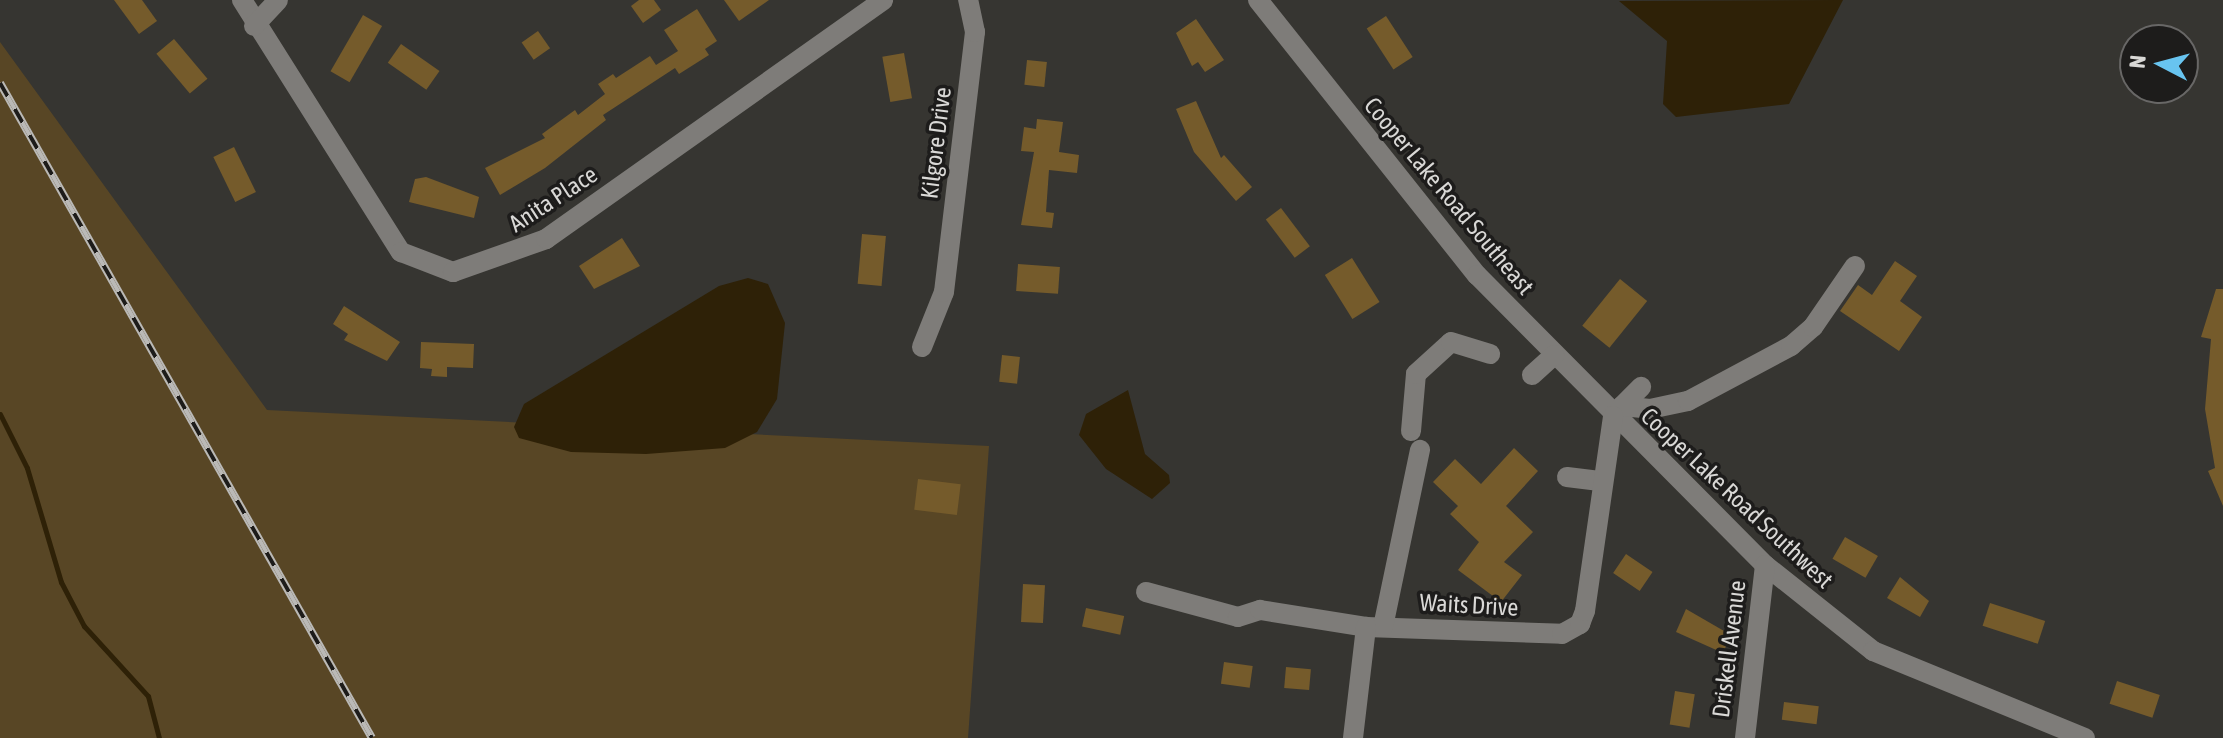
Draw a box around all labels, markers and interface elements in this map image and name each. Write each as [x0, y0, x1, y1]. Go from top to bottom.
north arrow [2119, 24, 2199, 104]
text: N [2124, 54, 2151, 70]
street label: Kilgore Drive [915, 86, 957, 200]
street label: Cooper Lake Road Southeast [1358, 91, 1540, 301]
street label: Anita Place [504, 160, 602, 238]
street label: Cooper Lake Road Southwest [1635, 402, 1839, 594]
street label: Driskell Avenue [1706, 579, 1752, 719]
street label: Waits Drive [1419, 588, 1519, 622]

